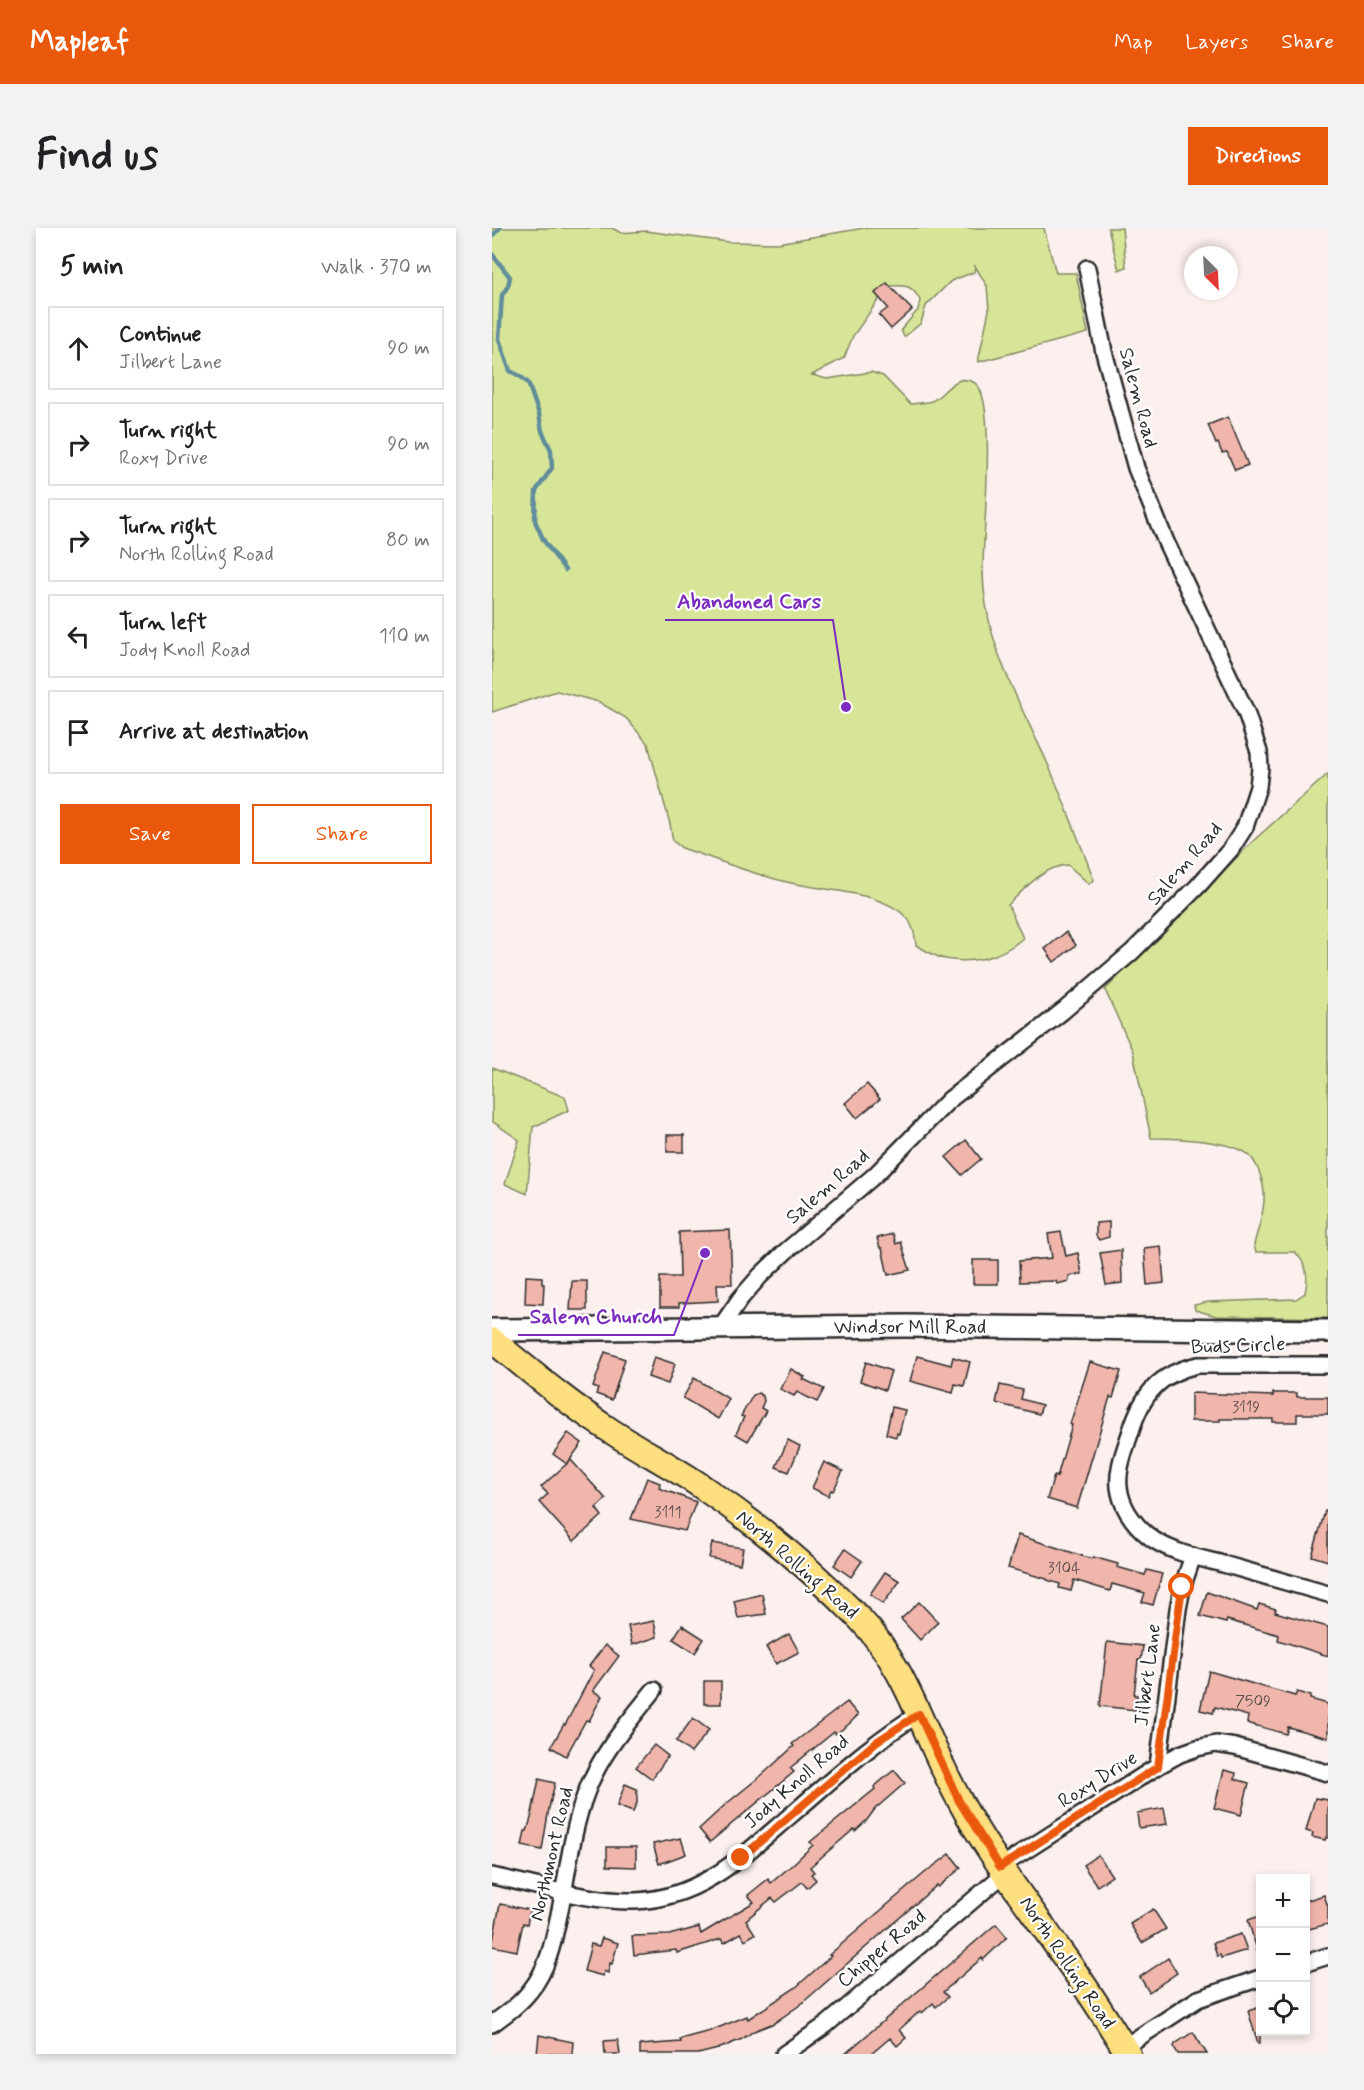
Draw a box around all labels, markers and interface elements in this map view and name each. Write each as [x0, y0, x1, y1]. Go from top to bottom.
text: Mapleaf [30, 24, 129, 61]
text: Map [1114, 28, 1152, 56]
text: Layers [1185, 28, 1248, 56]
text: Share [1281, 28, 1334, 56]
button: Directions [1188, 127, 1328, 185]
text: Find us [36, 129, 158, 184]
north arrow [1184, 246, 1238, 300]
text: 5 min [60, 250, 124, 284]
text: Walk · 370 m [321, 254, 432, 281]
text: Continue [119, 321, 201, 349]
icon: ahead [62, 332, 95, 365]
text: 90 m [387, 335, 430, 362]
street label: Salem Road [1112, 345, 1164, 451]
text: Jilbert Lane [119, 349, 222, 376]
text: Turn right [119, 417, 217, 445]
icon: right [62, 428, 95, 461]
text: 90 m [387, 431, 430, 458]
text: Roxy Drive [119, 445, 208, 472]
text: Turn right [119, 513, 217, 541]
icon: right [62, 524, 95, 557]
text: 80 m [386, 527, 430, 554]
text: North Rolling Road [119, 541, 274, 568]
callout: Abandoned Cars [665, 581, 833, 620]
text: Abandoned Cars [677, 588, 822, 616]
text: Turn left [119, 609, 207, 637]
icon: left [62, 620, 95, 653]
text: 110 m [379, 623, 430, 650]
text: Jody Knoll Road [119, 637, 251, 664]
icon: arrive [62, 716, 95, 749]
text: Arrive at destination [119, 718, 309, 746]
button: Save [60, 804, 240, 864]
button: Share [252, 804, 432, 864]
street label: Salem Road [1141, 816, 1229, 912]
street label: Salem Road [780, 1143, 876, 1231]
callout: Salem Church [518, 1296, 674, 1335]
text: Salem Church [530, 1303, 663, 1331]
street label: Windsor Mill Road [834, 1314, 986, 1341]
street label: Buds Circle [1190, 1331, 1286, 1361]
house number: 3119 [1232, 1397, 1260, 1418]
house number: 3111 [654, 1502, 682, 1523]
street label: North Rolling Road [728, 1504, 864, 1627]
house number: 3104 [1047, 1558, 1081, 1579]
route start [1168, 1573, 1194, 1599]
street label: Jilbert Lane [1128, 1622, 1168, 1728]
house number: 7509 [1235, 1691, 1271, 1712]
street label: Jody Knoll Road [739, 1729, 855, 1835]
street label: Roxy Drive [1053, 1745, 1143, 1815]
street label: Northmont Road [523, 1784, 581, 1924]
route end [727, 1844, 753, 1870]
map controls [1256, 1874, 1310, 2036]
button: + [1256, 1874, 1310, 1928]
street label: North Rolling Road [1011, 1891, 1121, 2036]
street label: Chipper Road [832, 1904, 932, 1994]
button: − [1256, 1928, 1310, 1982]
button: locate [1256, 1982, 1310, 2036]

